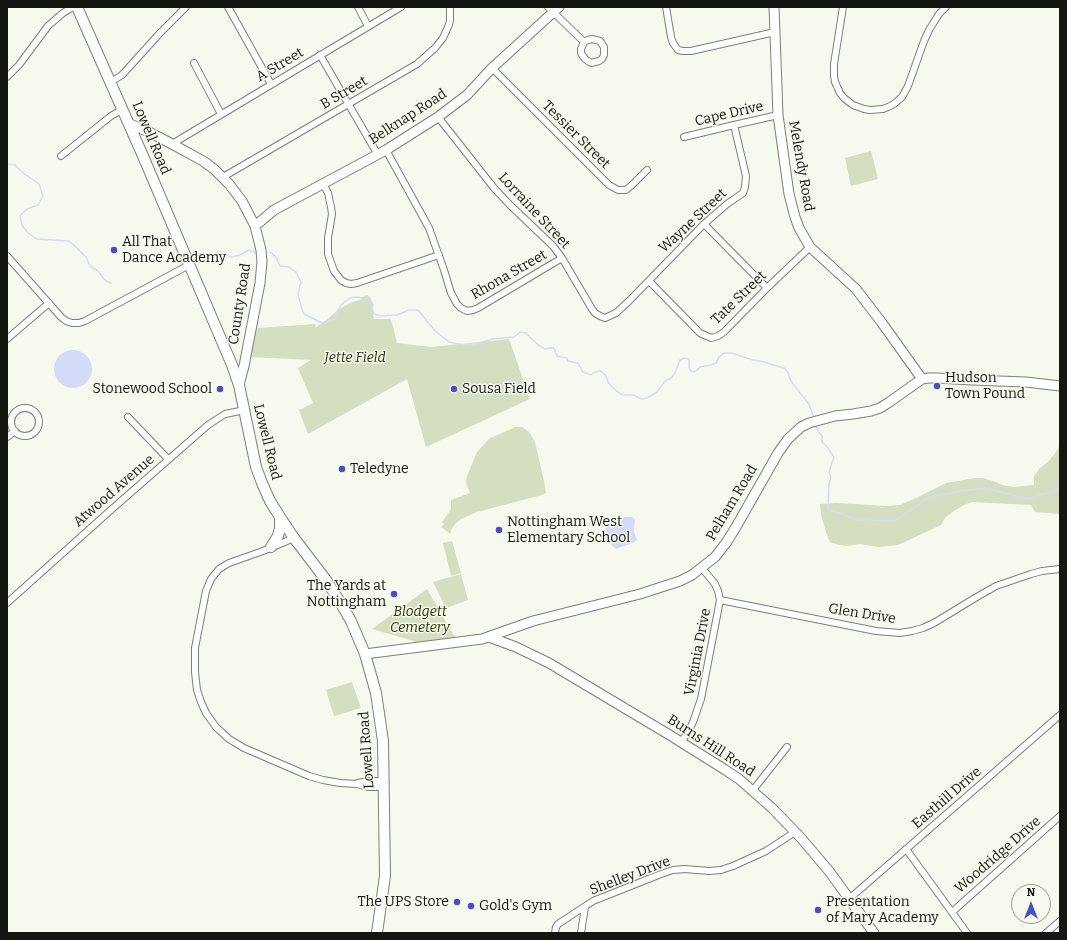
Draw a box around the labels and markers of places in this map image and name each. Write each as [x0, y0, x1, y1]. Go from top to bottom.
place label: All That Dance Academy [122, 234, 226, 266]
marker: All That Dance Academy [109, 245, 119, 255]
place label: Hudson Town Pound [945, 370, 1025, 402]
place label: Stonewood School [92, 381, 212, 397]
place label: Sousa Field [462, 381, 536, 397]
marker: Hudson Town Pound [932, 381, 942, 391]
marker: Stonewood School [215, 384, 225, 394]
marker: Sousa Field [449, 384, 459, 394]
place label: Teledyne [350, 461, 409, 477]
marker: Teledyne [337, 464, 347, 474]
place label: Nottingham West Elementary School [507, 514, 630, 546]
marker: Nottingham West Elementary School [494, 525, 504, 535]
place label: The Yards at Nottingham [307, 578, 386, 610]
marker: The Yards at Nottingham [389, 589, 399, 599]
place label: The UPS Store [357, 894, 449, 910]
place label: Presentation of Mary Academy [826, 894, 939, 926]
marker: The UPS Store [452, 897, 462, 907]
place label: Gold's Gym [479, 898, 552, 914]
marker: Gold's Gym [466, 901, 476, 911]
marker: Presentation of Mary Academy [813, 905, 823, 915]

